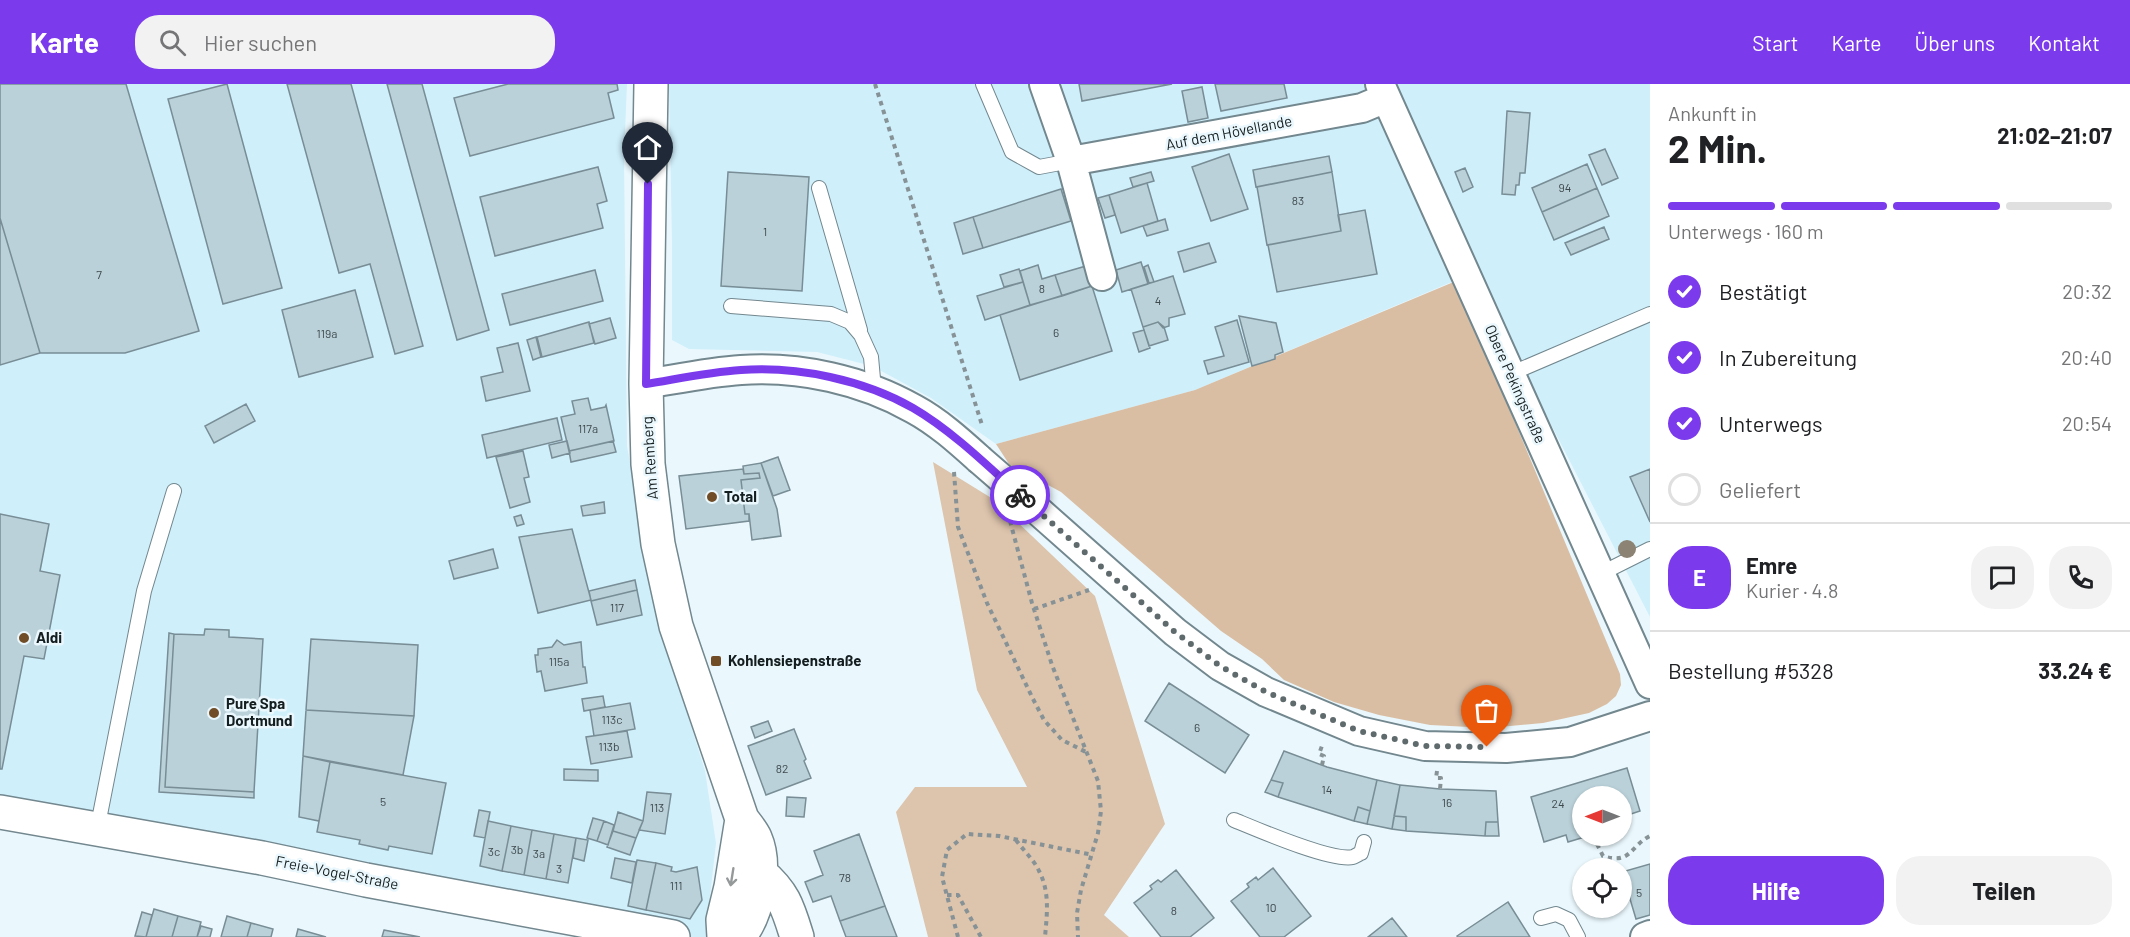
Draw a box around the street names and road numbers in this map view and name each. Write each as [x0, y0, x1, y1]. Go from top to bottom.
street label: Auf dem Hövellande [1164, 111, 1293, 153]
street label: Obere Pekingstraße [1482, 322, 1550, 446]
street label: Am Remberg [637, 416, 661, 500]
street label: Freie-Vogel-Straße [274, 851, 400, 893]

